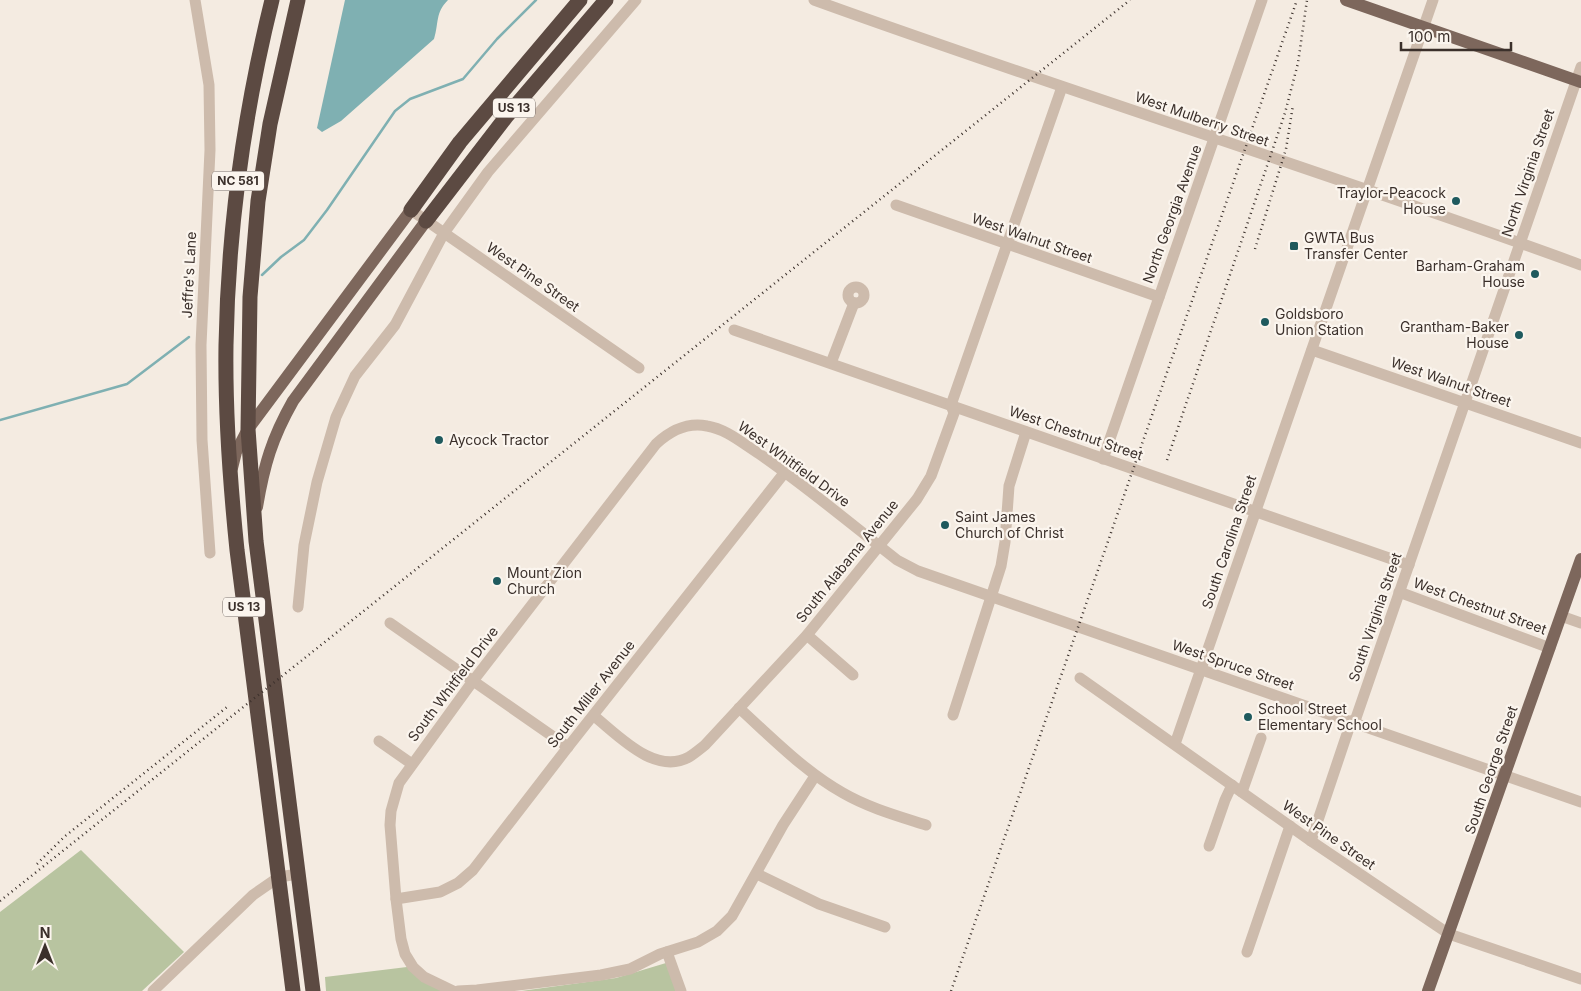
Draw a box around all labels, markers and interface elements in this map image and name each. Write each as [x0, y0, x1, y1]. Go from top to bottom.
scale bar [1401, 20, 1511, 52]
text: 100 m [1408, 27, 1450, 46]
street label: West Mulberry Street [1133, 88, 1272, 150]
road number: US 13 [493, 99, 535, 118]
street label: North Virginia Street [1498, 106, 1558, 239]
street label: North Georgia Avenue [1139, 142, 1205, 285]
road number: NC 581 [212, 172, 264, 190]
place label: Traylor-Peacock House [1337, 184, 1446, 217]
marker: Traylor-Peacock House [1450, 195, 1462, 207]
street label: West Walnut Street [970, 209, 1095, 266]
place label: GWTA Bus Transfer Center [1304, 229, 1408, 262]
street label: Jeffre's Lane [178, 231, 199, 319]
street label: West Pine Street [484, 238, 583, 315]
marker: GWTA Bus Transfer Center [1288, 240, 1300, 252]
place label: Barham-Graham House [1416, 257, 1525, 290]
marker: Barham-Graham House [1529, 268, 1541, 280]
place label: Goldsboro Union Station [1275, 305, 1364, 338]
marker: Goldsboro Union Station [1259, 316, 1271, 328]
place label: Grantham-Baker House [1400, 318, 1509, 351]
marker: Grantham-Baker House [1513, 329, 1525, 341]
street label: West Walnut Street [1389, 353, 1514, 410]
street label: West Chestnut Street [1007, 402, 1146, 464]
street label: West Whitfield Drive [735, 417, 854, 510]
place label: Aycock Tractor [449, 431, 549, 448]
marker: Aycock Tractor [433, 434, 445, 446]
street label: South Carolina Street [1198, 472, 1260, 611]
street label: South Alabama Avenue [792, 496, 901, 626]
place label: Saint James Church of Christ [955, 508, 1064, 541]
marker: Saint James Church of Christ [939, 519, 951, 531]
street label: South Virginia Street [1344, 550, 1405, 684]
place label: Mount Zion Church [507, 564, 582, 597]
street label: West Chestnut Street [1411, 574, 1549, 638]
marker: Mount Zion Church [491, 575, 503, 587]
road number: US 13 [223, 598, 265, 616]
street label: South Whitfield Drive [404, 623, 501, 745]
street label: West Spruce Street [1170, 636, 1297, 694]
street label: South Miller Avenue [543, 637, 638, 751]
place label: School Street Elementary School [1258, 700, 1382, 733]
street label: South George Street [1461, 703, 1521, 836]
marker: School Street Elementary School [1242, 711, 1254, 723]
street label: West Pine Street [1280, 796, 1379, 873]
north arrow [20, 921, 70, 971]
text: N [40, 924, 50, 941]

